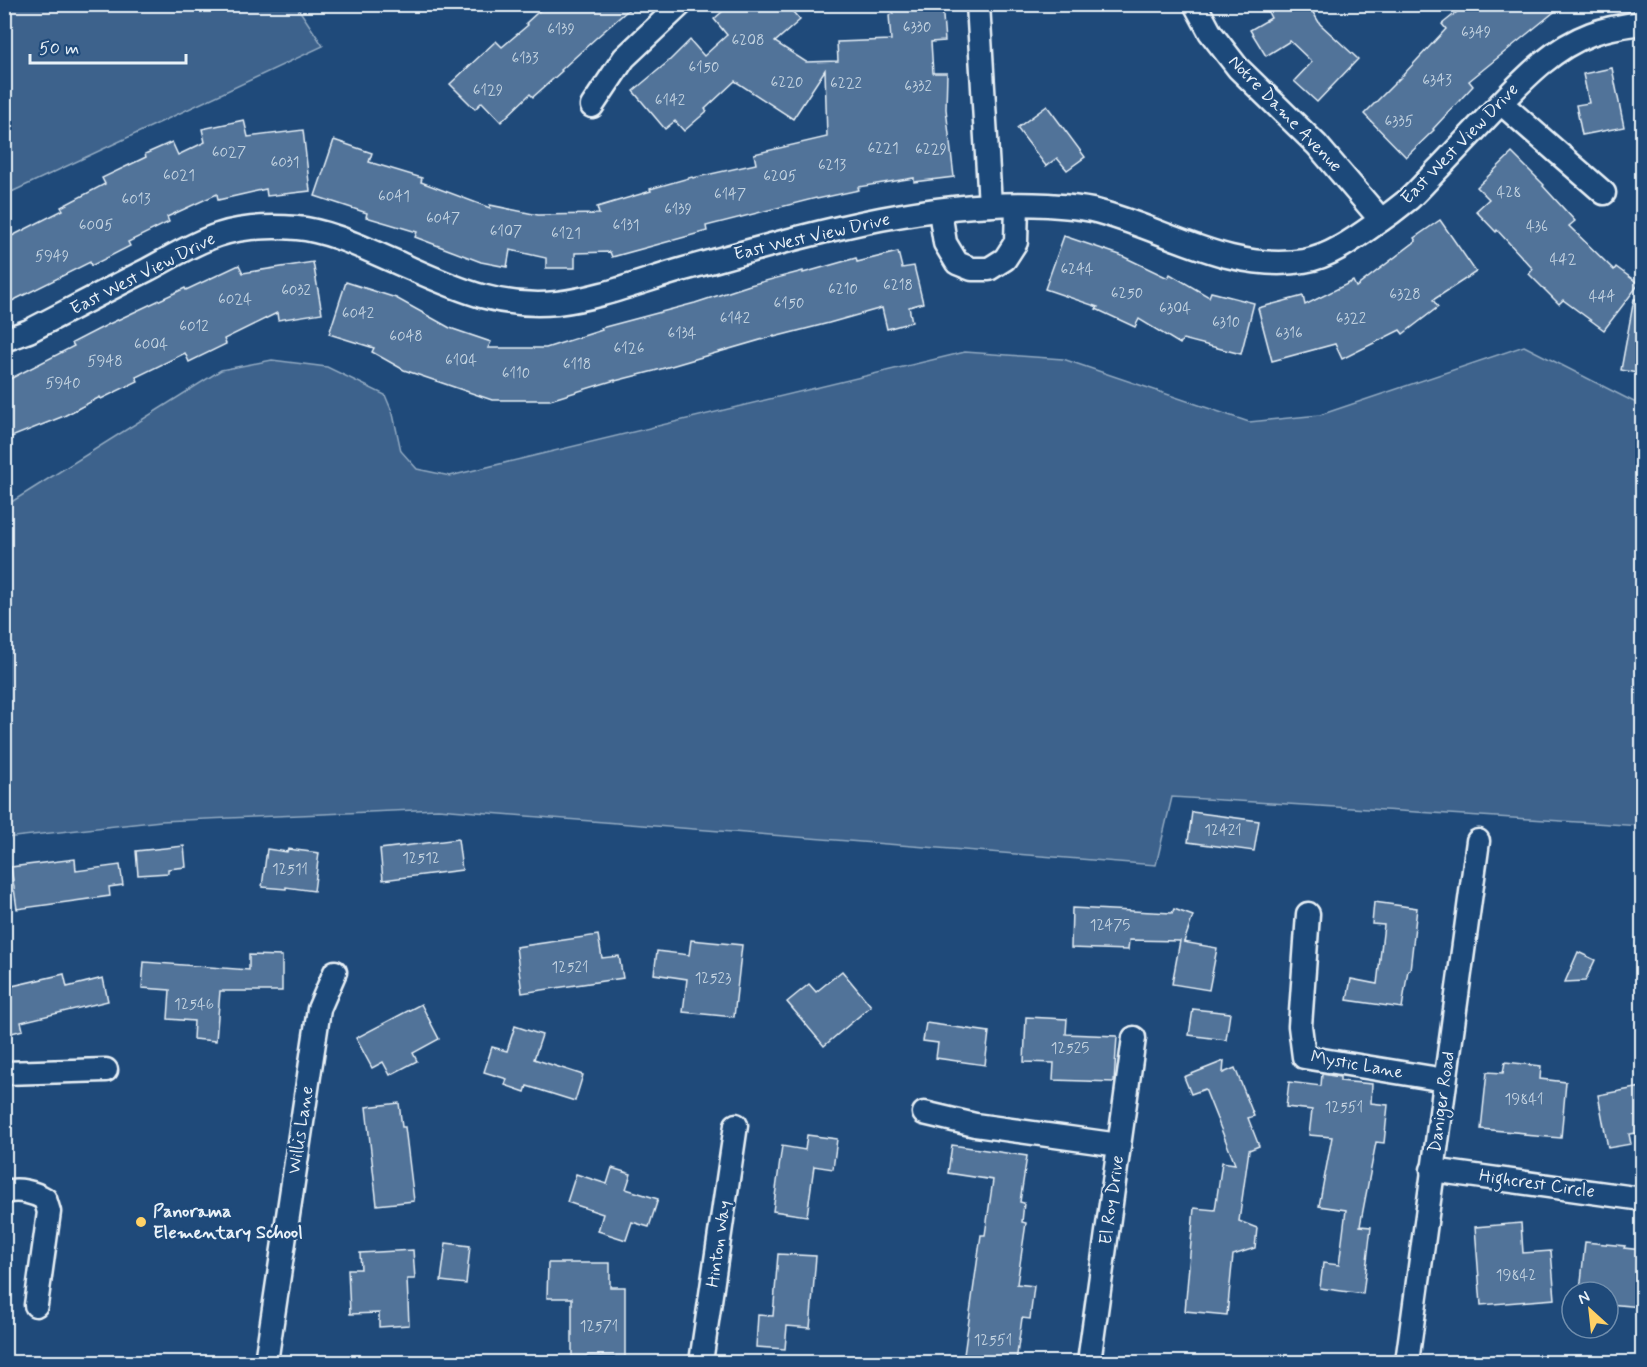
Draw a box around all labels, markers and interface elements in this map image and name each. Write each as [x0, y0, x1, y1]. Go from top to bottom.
house number: 6330 [903, 18, 931, 38]
house number: 6139 [547, 20, 575, 40]
house number: 6349 [1461, 23, 1491, 43]
scale bar [30, 27, 186, 65]
house number: 6208 [731, 31, 765, 51]
text: 50 m [39, 37, 79, 61]
house number: 6133 [511, 49, 539, 69]
street label: Notre Dame Avenue [1223, 50, 1347, 178]
house number: 6150 [689, 58, 719, 78]
house number: 6343 [1422, 71, 1452, 91]
house number: 6220 [771, 73, 803, 93]
house number: 6222 [830, 74, 862, 94]
house number: 6332 [904, 77, 932, 97]
street label: East West View Drive [1396, 78, 1524, 210]
house number: 6129 [473, 81, 503, 101]
house number: 6142 [655, 91, 685, 111]
house number: 6335 [1384, 112, 1414, 132]
house number: 6221 [867, 139, 899, 159]
house number: 6229 [915, 140, 947, 160]
house number: 6027 [212, 143, 246, 163]
house number: 6031 [270, 153, 300, 173]
house number: 6213 [818, 156, 846, 176]
house number: 6021 [163, 166, 195, 186]
house number: 6205 [763, 167, 797, 187]
house number: 428 [1497, 183, 1521, 203]
house number: 6147 [714, 185, 746, 205]
house number: 6041 [378, 187, 410, 207]
house number: 6013 [122, 190, 151, 210]
house number: 6139 [664, 200, 692, 220]
street label: East West View Drive [731, 207, 893, 267]
house number: 6047 [426, 209, 460, 229]
house number: 6005 [79, 216, 113, 236]
house number: 6131 [613, 216, 639, 236]
house number: 436 [1526, 217, 1548, 237]
house number: 6107 [490, 222, 522, 242]
house number: 6121 [551, 224, 581, 244]
street label: East West View Drive [66, 227, 220, 321]
house number: 5949 [35, 247, 69, 267]
house number: 442 [1550, 250, 1576, 270]
house number: 6244 [1060, 260, 1094, 280]
house number: 6218 [883, 276, 913, 296]
house number: 6210 [828, 280, 858, 300]
house number: 6032 [281, 281, 311, 301]
house number: 6250 [1111, 284, 1143, 304]
house number: 6328 [1389, 285, 1421, 305]
house number: 444 [1589, 287, 1615, 307]
house number: 6024 [218, 290, 252, 310]
house number: 6150 [774, 294, 804, 314]
house number: 6304 [1159, 299, 1191, 319]
house number: 6042 [342, 304, 374, 324]
house number: 6142 [720, 309, 750, 329]
house number: 6322 [1336, 309, 1366, 329]
house number: 6310 [1212, 313, 1240, 333]
house number: 6012 [179, 317, 209, 337]
house number: 6134 [668, 324, 697, 344]
house number: 6316 [1275, 324, 1303, 344]
house number: 6048 [389, 327, 423, 347]
house number: 6004 [134, 335, 168, 355]
house number: 6126 [614, 339, 645, 359]
house number: 6104 [445, 351, 477, 371]
house number: 5948 [87, 352, 123, 372]
house number: 6118 [563, 355, 591, 375]
house number: 6110 [502, 364, 530, 384]
house number: 5940 [45, 374, 81, 394]
house number: 12421 [1204, 821, 1242, 841]
house number: 12512 [402, 849, 440, 869]
house number: 12511 [272, 860, 308, 880]
house number: 12475 [1090, 916, 1130, 936]
house number: 12521 [552, 958, 588, 978]
house number: 12523 [695, 969, 731, 989]
house number: 12546 [174, 995, 214, 1015]
house number: 12525 [1051, 1039, 1089, 1059]
street label: Mystic Lane [1309, 1045, 1405, 1085]
street label: Daniger Road [1423, 1050, 1462, 1154]
street label: Willis Lane [282, 1084, 320, 1176]
house number: 19841 [1505, 1090, 1543, 1110]
house number: 12551 [1325, 1098, 1363, 1118]
street label: El Roy Drive [1094, 1154, 1130, 1246]
street label: Highcrest Circle [1477, 1164, 1596, 1206]
street label: Hinton Way [701, 1199, 737, 1289]
place label: Panorama Elementary School [153, 1200, 303, 1245]
marker: Panorama Elementary School [134, 1215, 148, 1229]
house number: 19842 [1496, 1266, 1536, 1286]
north arrow [1560, 1280, 1620, 1340]
text: N [1574, 1286, 1593, 1310]
house number: 12571 [580, 1317, 618, 1337]
house number: 12551 [974, 1331, 1012, 1351]

